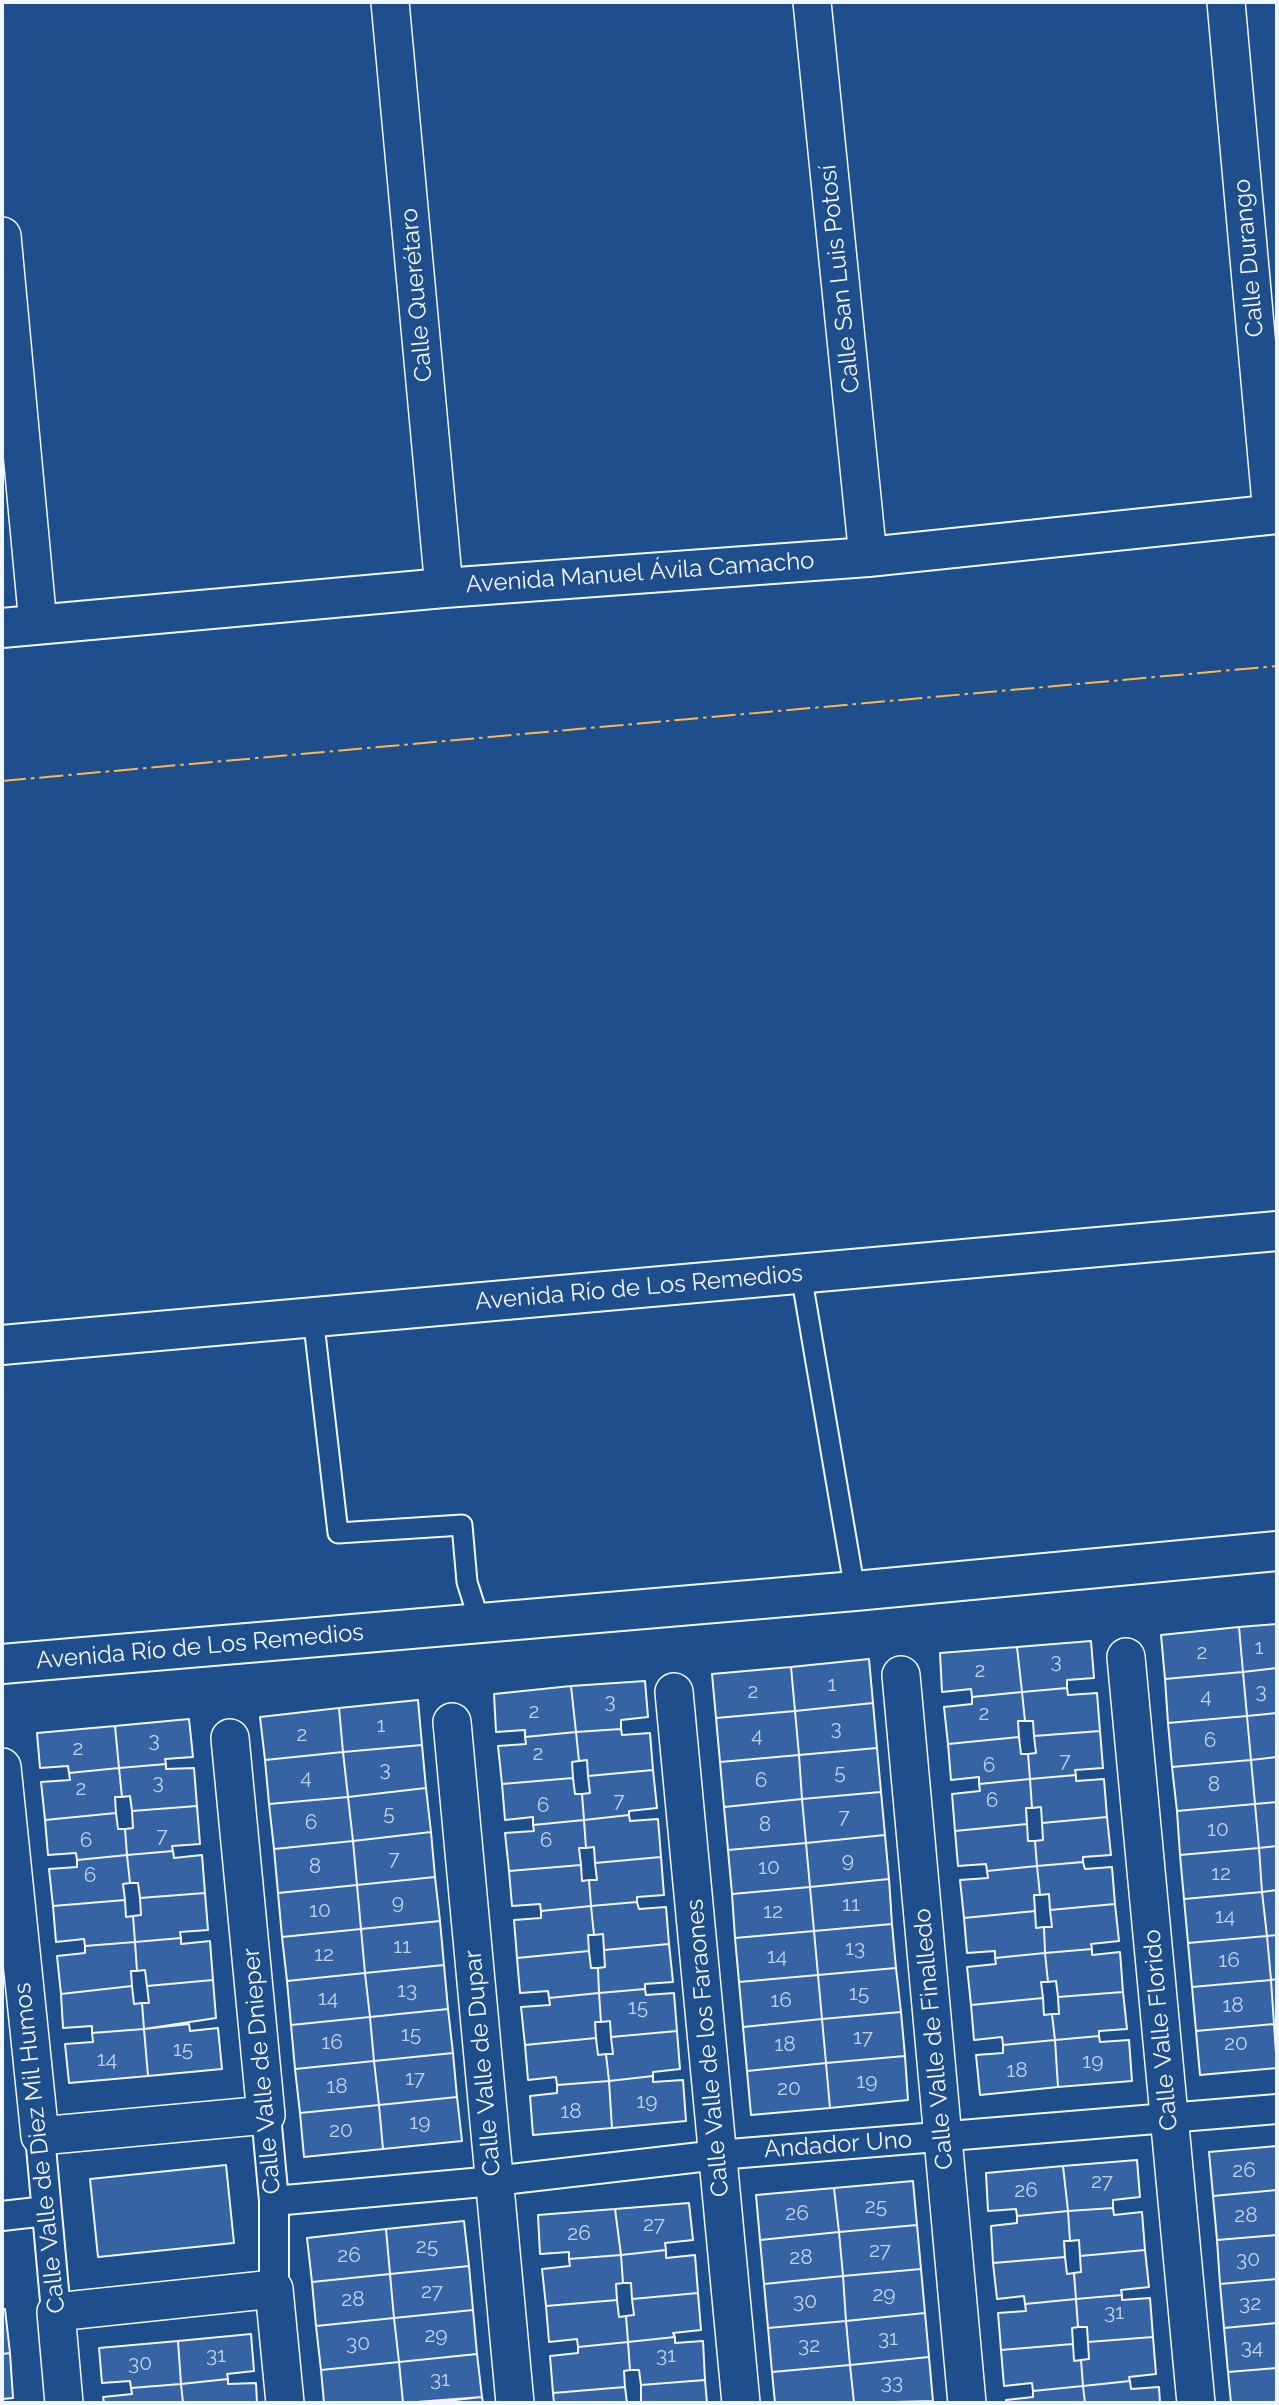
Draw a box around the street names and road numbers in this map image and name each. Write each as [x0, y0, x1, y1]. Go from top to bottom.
street label: Calle San Luis Potosí [814, 163, 866, 395]
street label: Calle Durango [1228, 178, 1270, 338]
street label: Calle Querétaro [395, 207, 439, 383]
street label: Avenida Manuel Ávila Camacho [465, 546, 815, 600]
street label: Avenida Río de Los Remedios [474, 1259, 804, 1317]
street label: Avenida Río de Los Remedios [35, 1618, 365, 1676]
street label: Calle Valle de los Faraones [681, 1898, 735, 2198]
street label: Calle Valle de Finalledo [908, 1907, 960, 2171]
street label: Calle Valle Florido [1138, 1928, 1184, 2132]
street label: Calle Valle de Dnieper [237, 1947, 287, 2195]
street label: Calle Valle de Dupar [459, 1949, 507, 2177]
street label: Calle Valle de Diez Mil Humos [8, 1981, 72, 2315]
street label: Andador Uno [763, 2125, 913, 2165]

